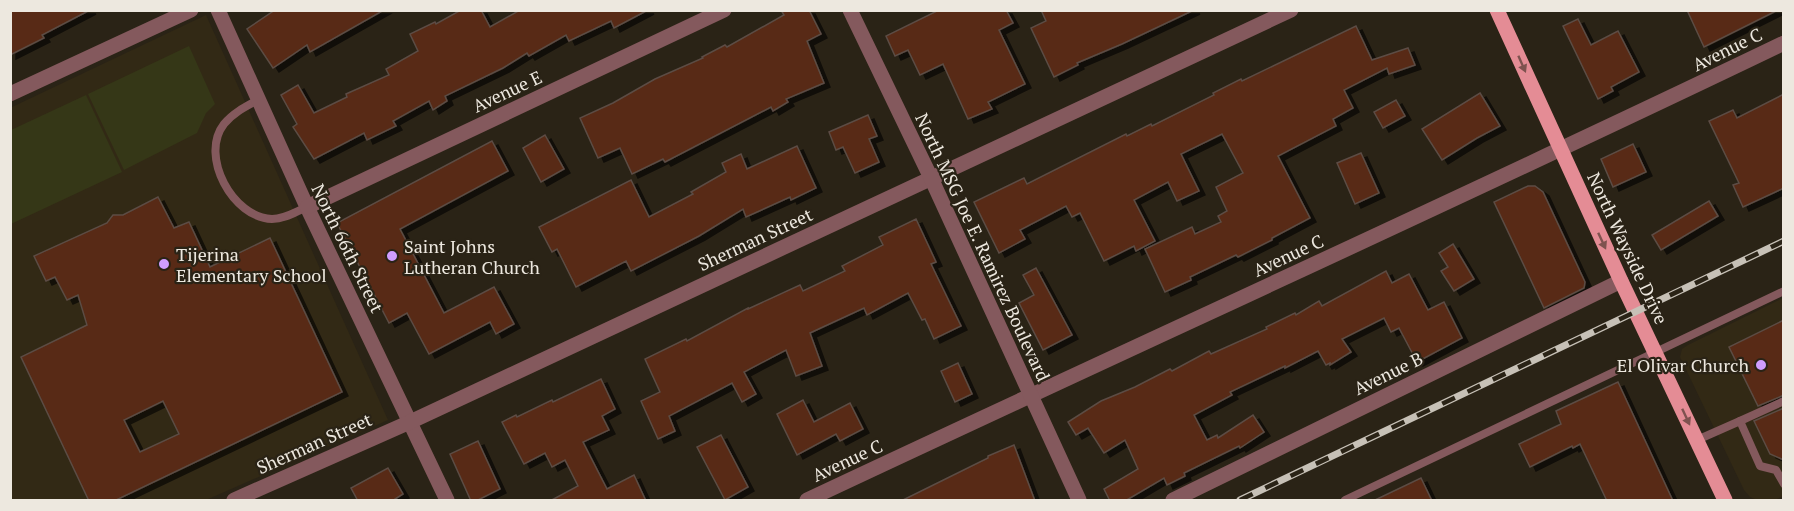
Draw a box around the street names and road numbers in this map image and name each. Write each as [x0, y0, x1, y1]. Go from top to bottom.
street label: Avenue C [1688, 22, 1766, 76]
street label: Avenue E [468, 65, 546, 117]
street label: North MSG Joe E. Ramirez Boulevard [910, 109, 1056, 385]
street label: North Wayside Drive [1582, 168, 1674, 328]
street label: North 66th Street [306, 180, 390, 317]
street label: Sherman Street [694, 202, 817, 276]
street label: Avenue C [1249, 228, 1327, 282]
street label: Avenue B [1349, 346, 1427, 400]
street label: Sherman Street [253, 407, 376, 479]
street label: Avenue C [808, 433, 886, 487]

